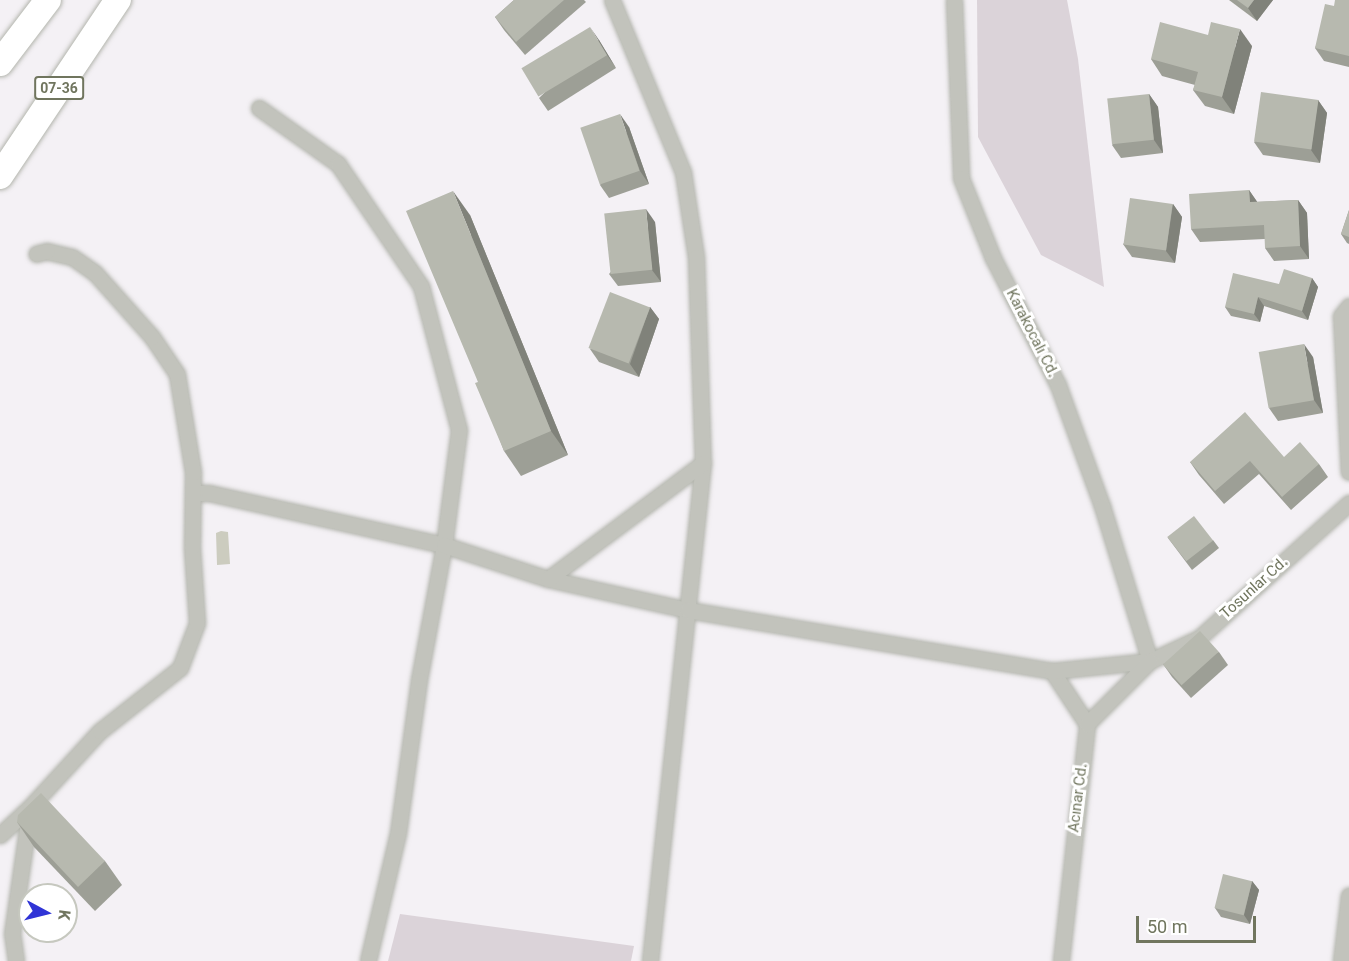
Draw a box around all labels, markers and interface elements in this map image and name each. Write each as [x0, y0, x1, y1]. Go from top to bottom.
road number: 07-36 [34, 77, 84, 99]
street label: Karakocalı Cd. [1002, 286, 1062, 380]
street label: Tosunlar Cd. [1217, 553, 1291, 623]
street label: Acınar Cd. [1065, 763, 1091, 833]
north arrow [18, 883, 78, 943]
scale bar [1139, 904, 1259, 942]
text: K [54, 909, 74, 921]
text: 50 m [1147, 916, 1187, 937]

